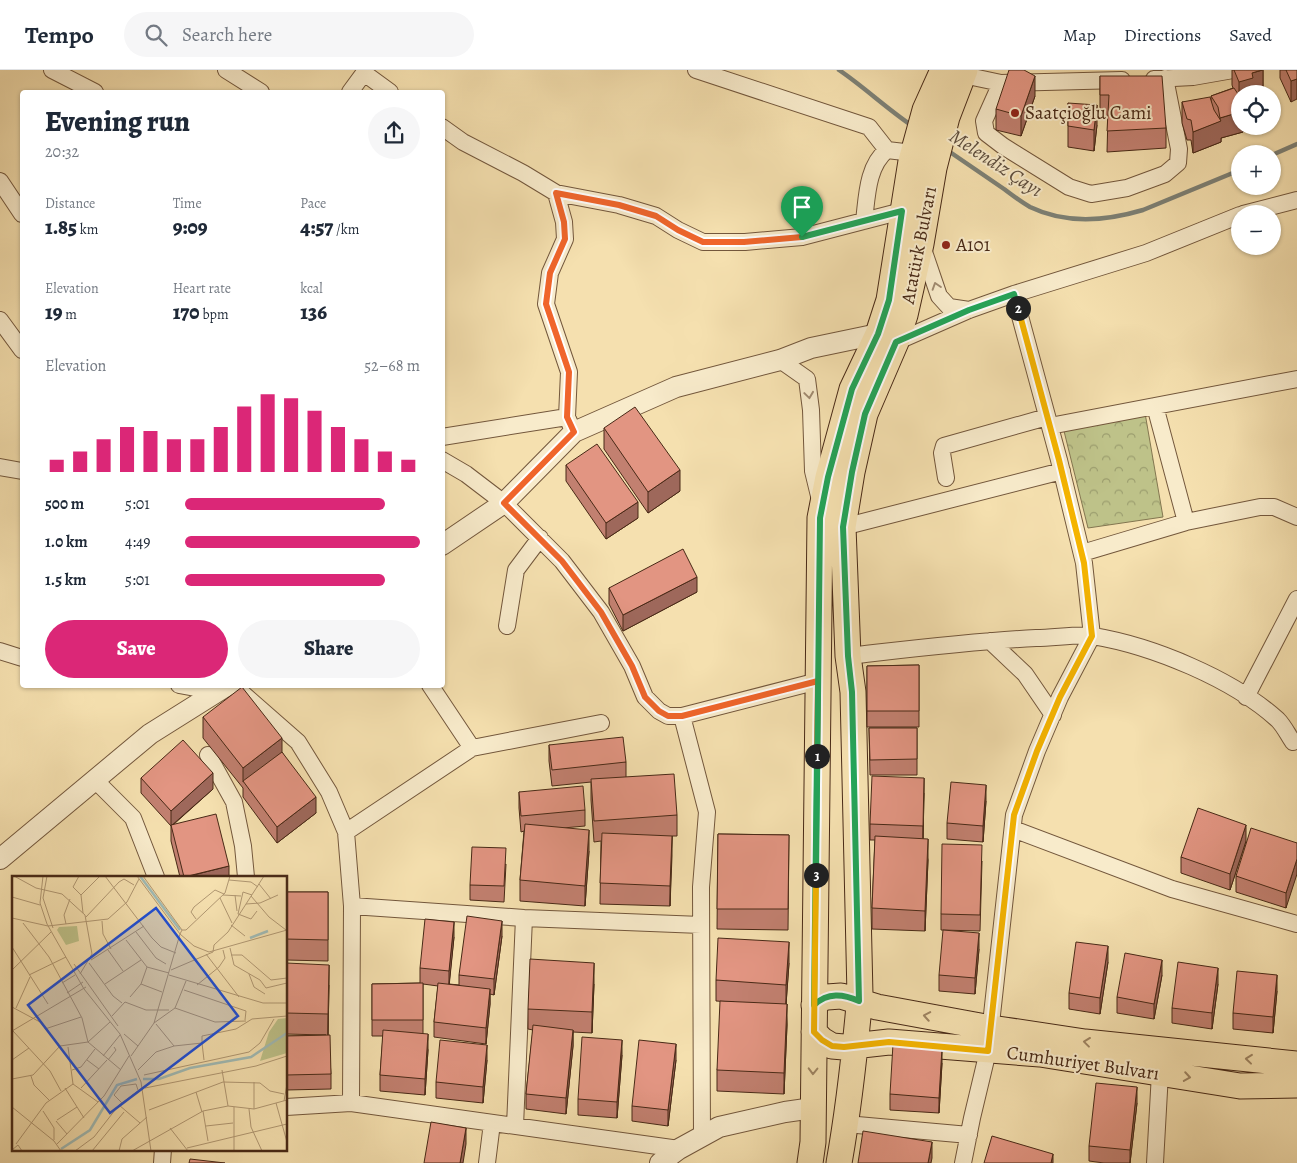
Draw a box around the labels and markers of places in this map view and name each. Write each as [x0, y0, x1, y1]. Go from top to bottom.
place label: Saatçioğlu Cami [1025, 100, 1152, 126]
marker: Saatçioğlu Cami [1009, 107, 1021, 119]
pin [781, 186, 823, 237]
place label: A101 [955, 232, 991, 258]
marker: A101 [940, 239, 952, 251]
pin: 2 [1006, 296, 1030, 320]
pin: 1 [804, 744, 830, 768]
pin: 3 [804, 862, 828, 888]

